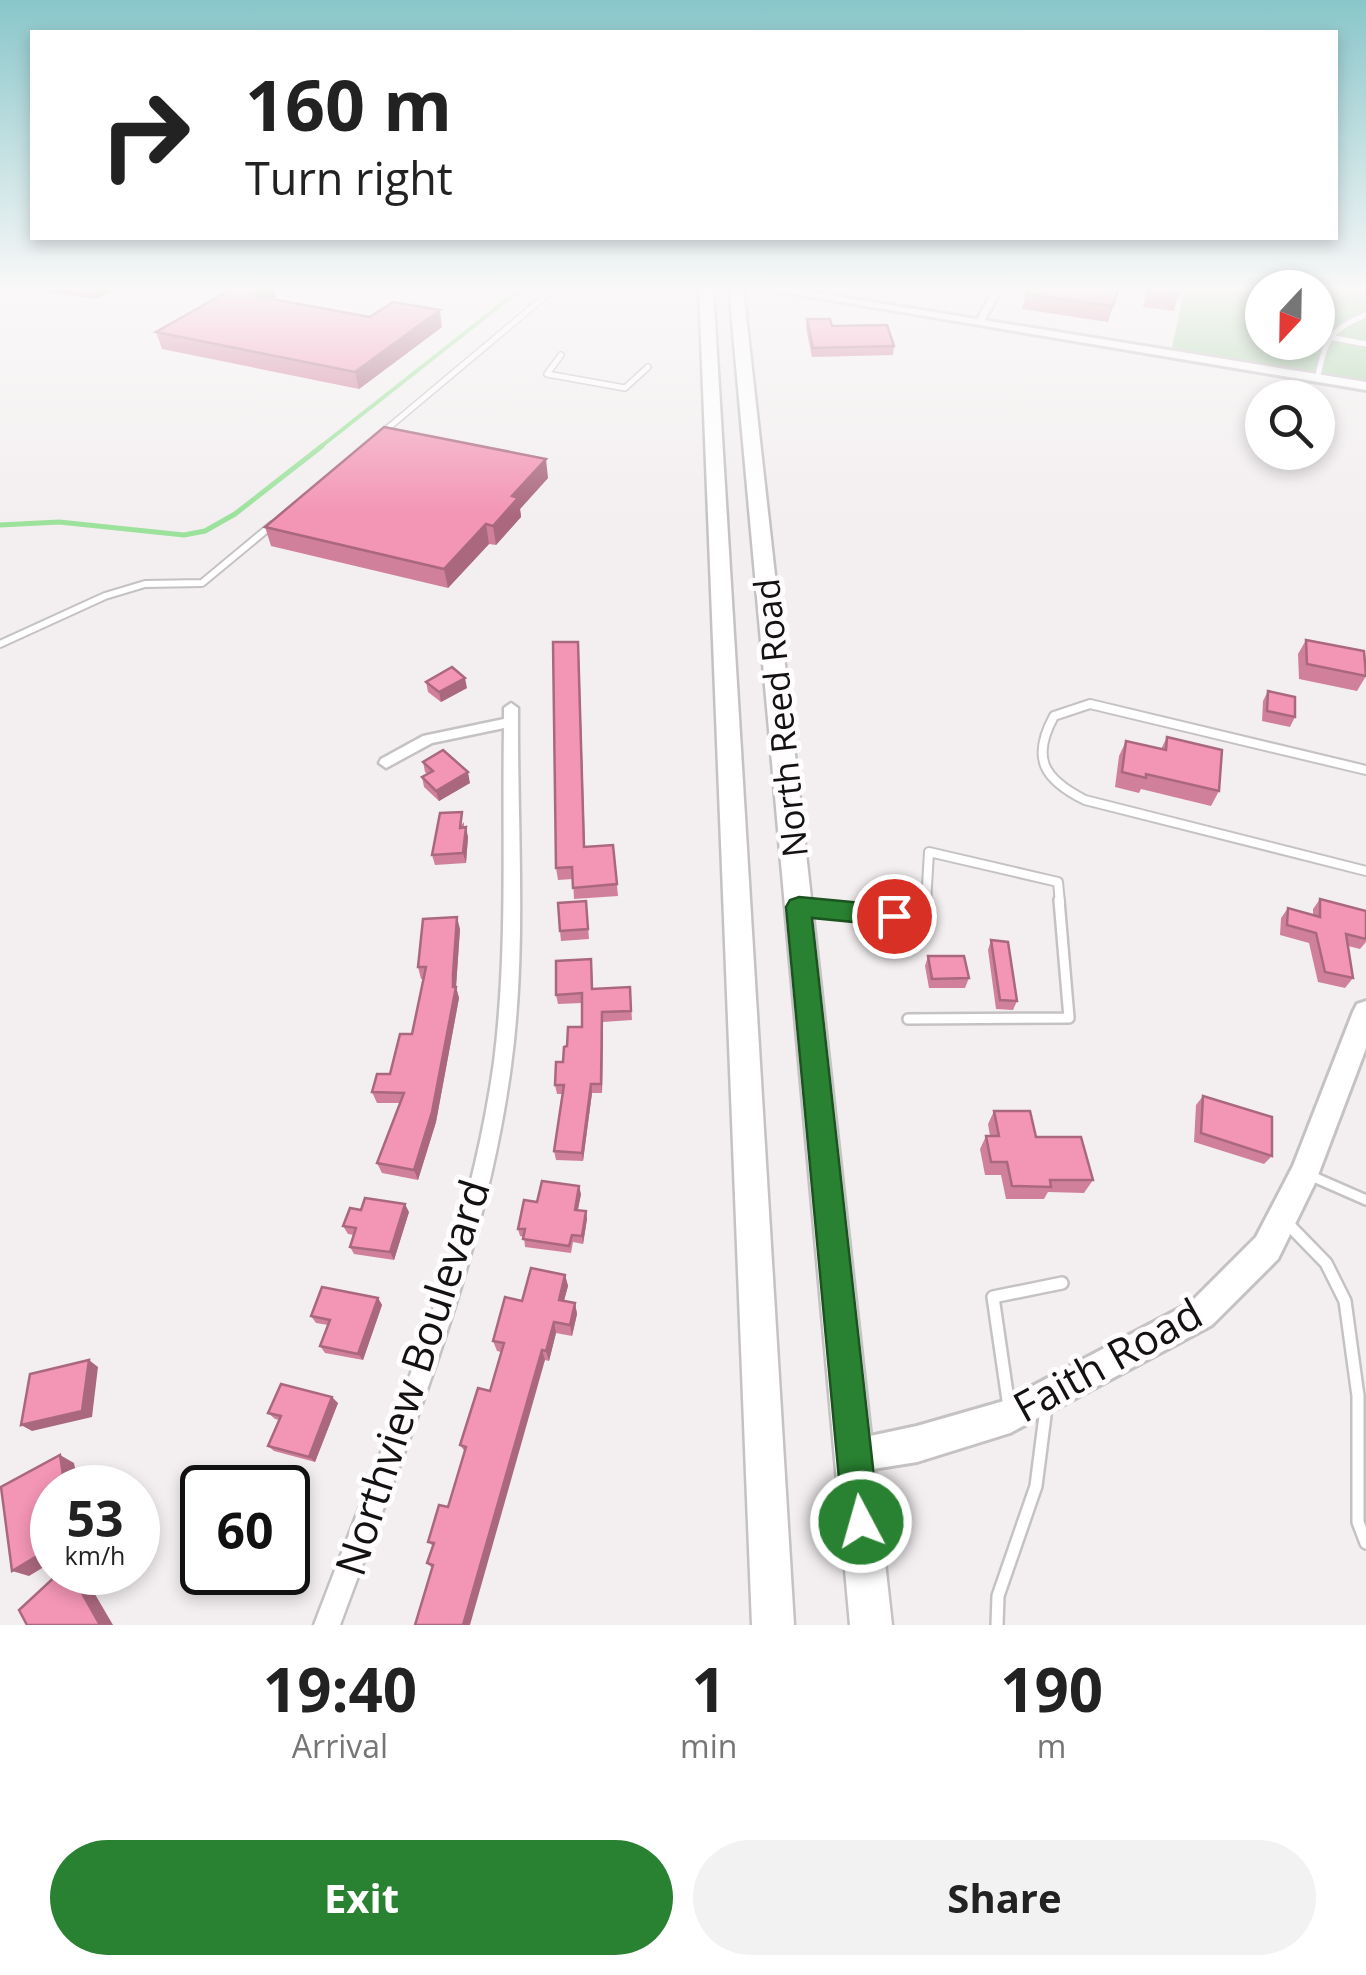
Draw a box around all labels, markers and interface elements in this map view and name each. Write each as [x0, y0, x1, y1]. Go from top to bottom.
text: 160 m [245, 56, 452, 152]
icon: right [80, 70, 210, 200]
text: Turn right [245, 147, 453, 208]
north arrow [1245, 270, 1335, 360]
map controls [1245, 270, 1335, 470]
button: search [1245, 380, 1335, 470]
street label: North Reed Road [742, 576, 818, 860]
pin [852, 874, 937, 959]
icon: arrive [867, 889, 922, 944]
street label: Northview Boulevard [320, 1172, 502, 1582]
street label: Faith Road [1002, 1284, 1212, 1434]
speed limit sign: 60 [180, 1465, 310, 1595]
position arrow [809, 1470, 913, 1574]
text: 53 [66, 1484, 124, 1552]
text: km/h [65, 1538, 125, 1572]
text: 19:40 [263, 1648, 417, 1730]
text: 1 [692, 1648, 726, 1730]
text: 190 [1000, 1648, 1103, 1730]
text: Arrival [292, 1724, 388, 1767]
text: min [680, 1724, 737, 1767]
text: m [1037, 1724, 1066, 1767]
button: Exit [50, 1840, 673, 1955]
button: Share [693, 1840, 1316, 1955]

